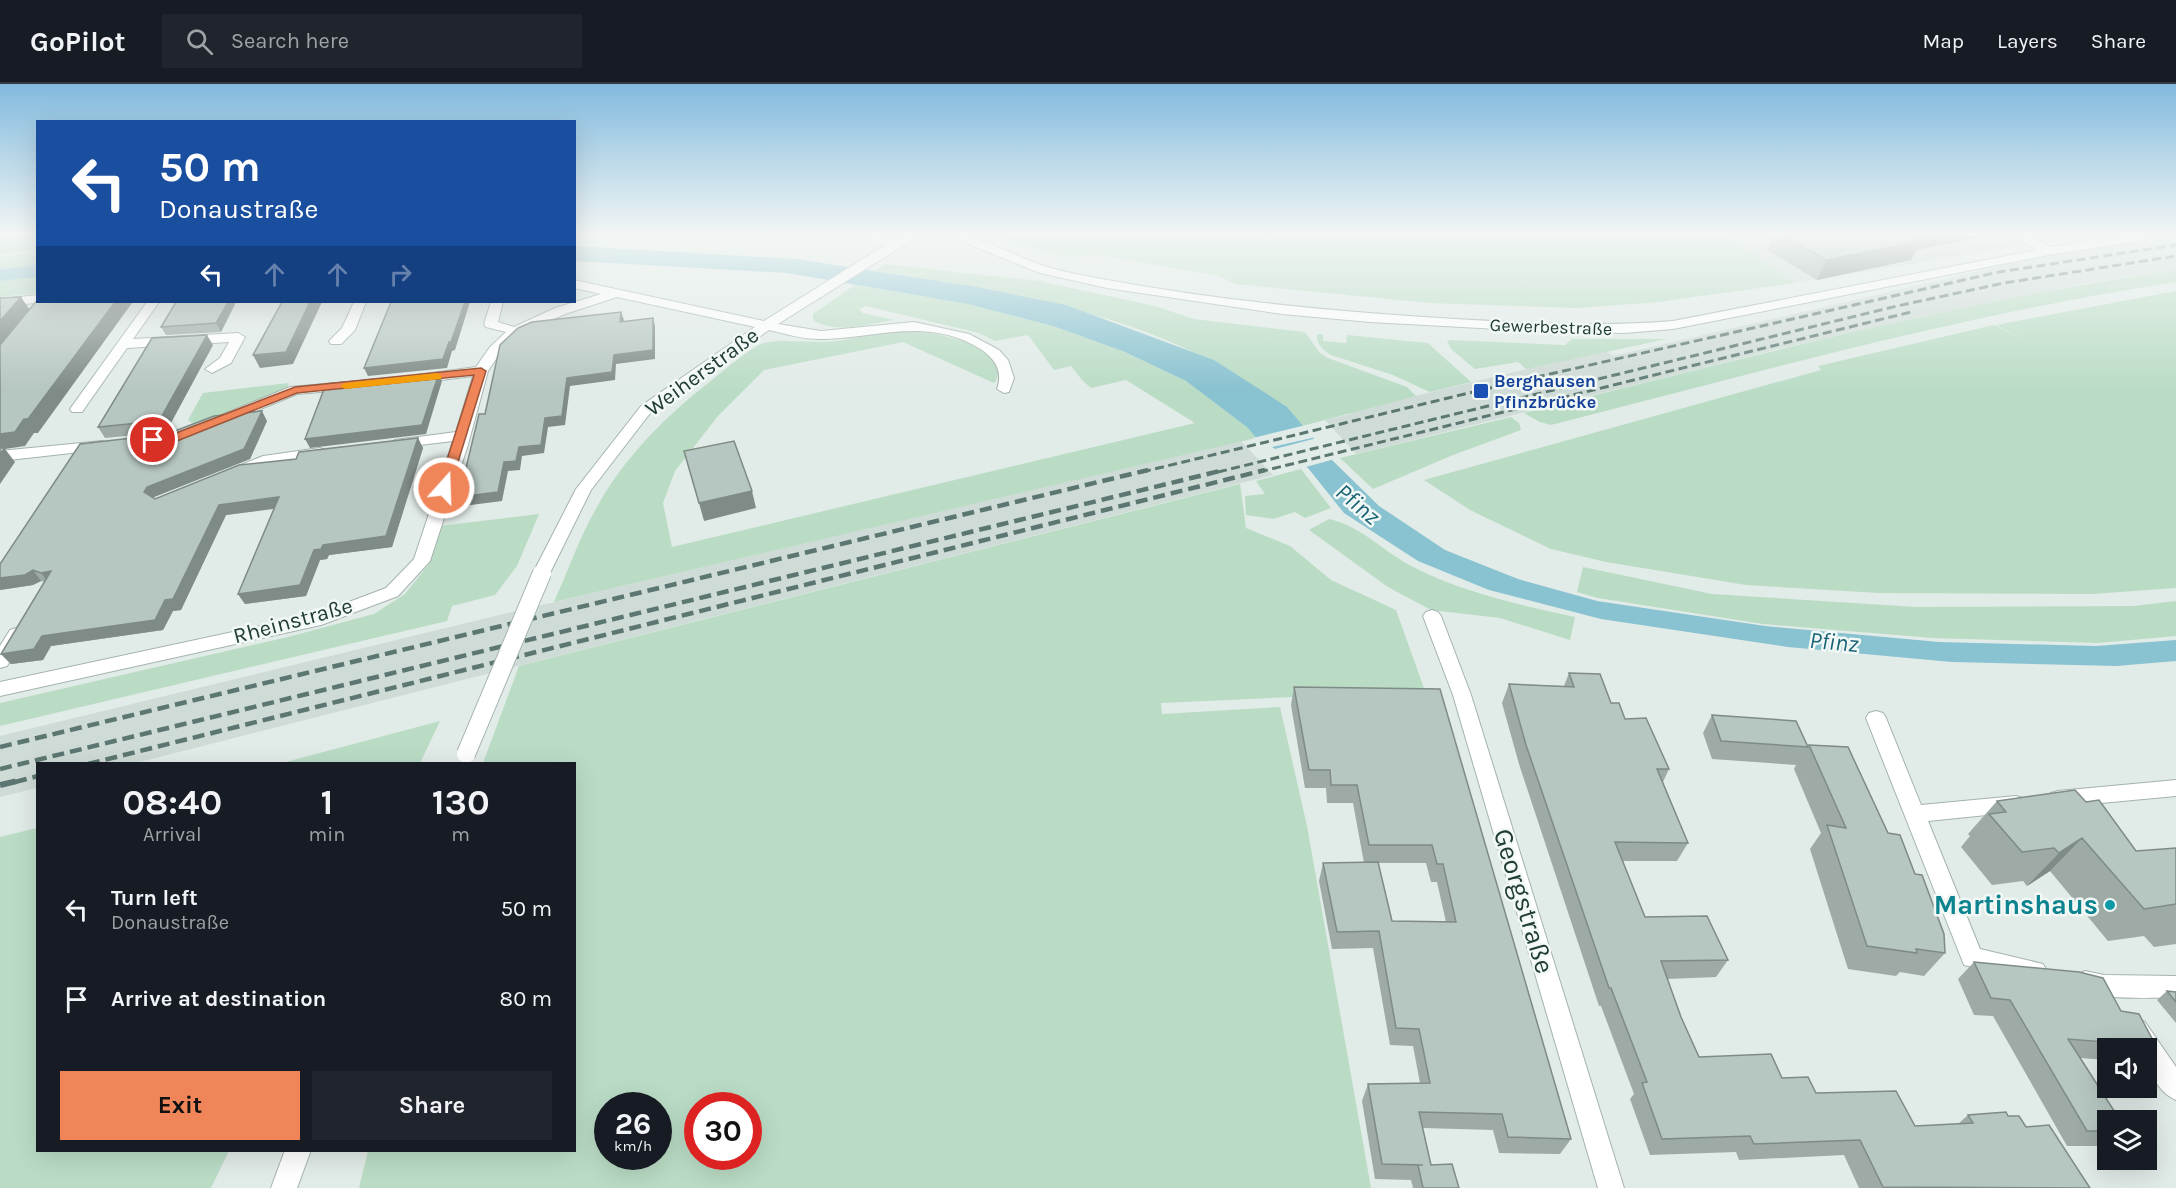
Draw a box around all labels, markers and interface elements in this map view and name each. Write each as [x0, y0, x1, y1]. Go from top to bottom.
search box [162, 14, 582, 68]
text: GoPilot [30, 25, 126, 58]
icon: search [183, 25, 216, 58]
text: Search here [231, 28, 349, 54]
text: Map [1922, 29, 1964, 53]
text: Layers [1997, 29, 2058, 53]
text: Share [2091, 29, 2146, 53]
text: 50 m [159, 142, 261, 192]
icon: left [60, 144, 138, 222]
text: Donaustraße [159, 193, 318, 225]
icon: left [195, 258, 228, 291]
icon: ahead [258, 258, 291, 291]
icon: ahead [321, 258, 354, 291]
icon: right [384, 258, 417, 291]
street label: Gewerbestraße [1489, 314, 1613, 340]
street label: Weiherstraße [640, 322, 764, 422]
place label: Berghausen Pfinzbrücke [1494, 370, 1596, 413]
marker: Berghausen Pfinzbrücke [1472, 382, 1490, 400]
pin [127, 414, 178, 465]
icon: arrive [136, 423, 169, 456]
position arrow [412, 456, 476, 520]
water label: Pfinz [1330, 477, 1386, 531]
street label: Rheinstraße [230, 593, 356, 649]
water label: Pfinz [1808, 626, 1860, 658]
text: 08:40 [122, 781, 222, 823]
text: 1 [321, 781, 333, 823]
text: 130 [432, 781, 490, 823]
text: Arrival [143, 823, 202, 846]
text: min [309, 823, 345, 846]
text: m [451, 823, 470, 846]
street label: Georgstraße [1487, 825, 1561, 977]
text: Turn left [111, 885, 198, 911]
place label: Martinshaus [1934, 889, 2098, 921]
icon: left [60, 893, 93, 926]
text: 50 m [501, 896, 552, 922]
marker: Martinshaus [2103, 898, 2117, 912]
text: Donaustraße [111, 911, 229, 934]
icon: arrive [60, 983, 93, 1016]
text: Arrive at destination [111, 986, 326, 1012]
text: 80 m [500, 986, 552, 1012]
map controls [2097, 1038, 2157, 1170]
button: sound [2097, 1038, 2157, 1098]
button: Exit [60, 1071, 300, 1140]
button: Share [312, 1071, 552, 1140]
speed limit sign: 30 [684, 1092, 762, 1170]
text: 26 [615, 1106, 651, 1142]
button: layers [2097, 1110, 2157, 1170]
text: km/h [614, 1137, 652, 1155]

